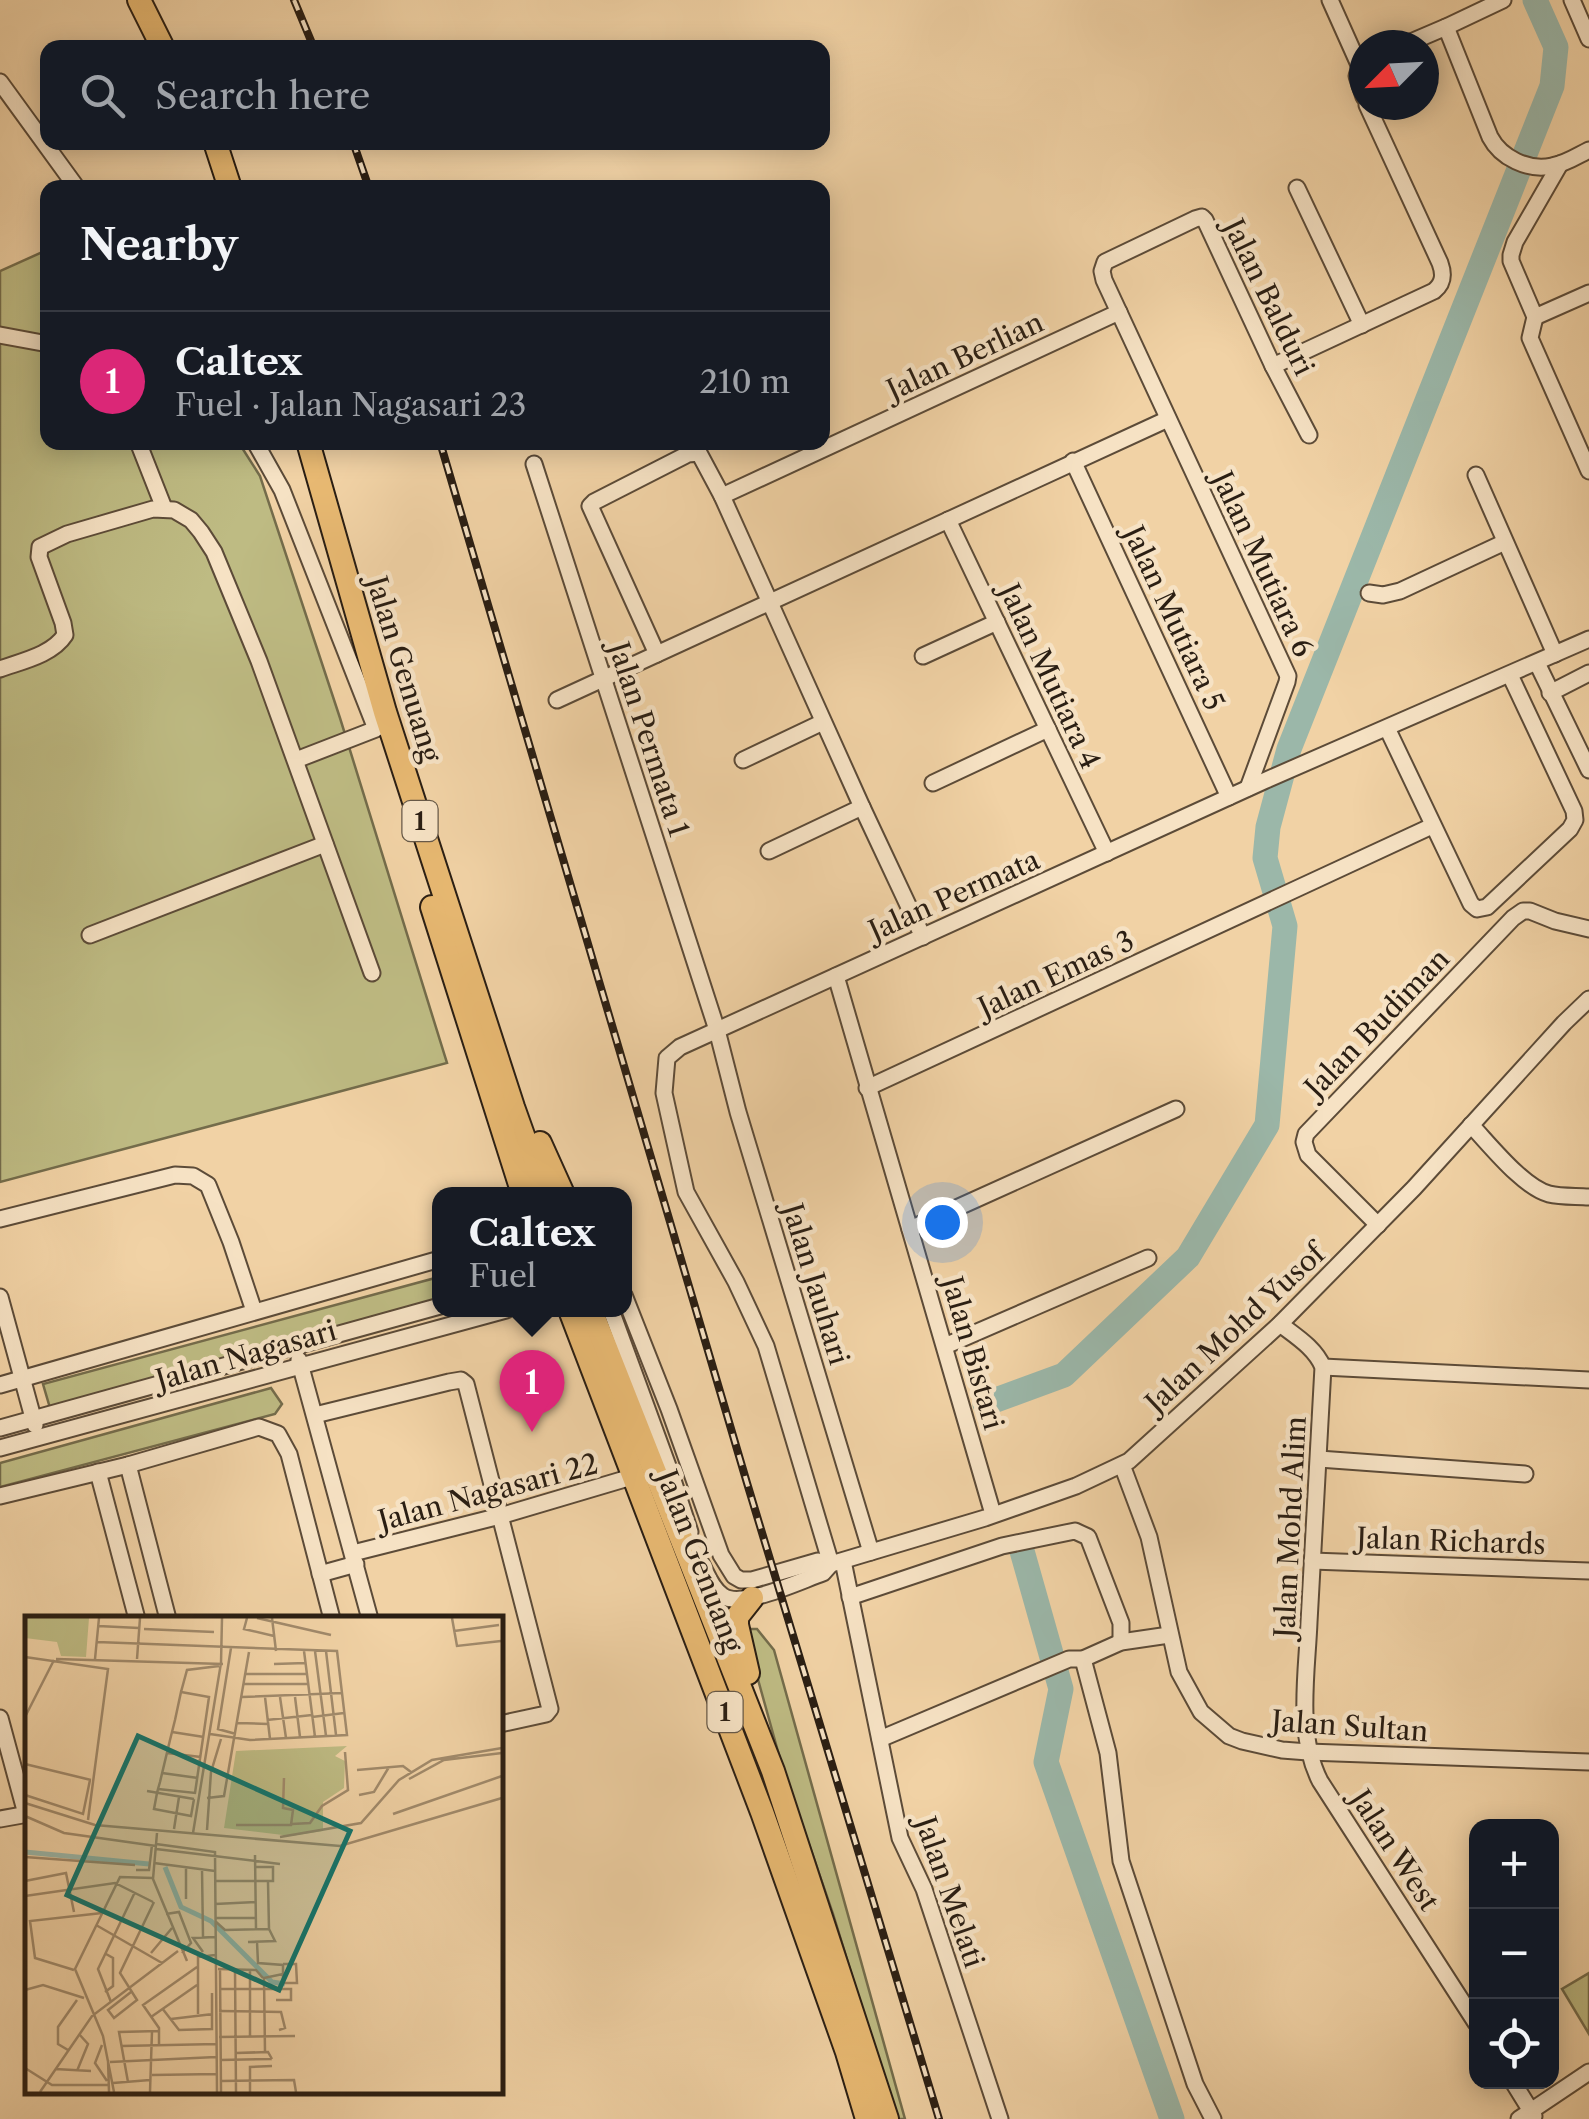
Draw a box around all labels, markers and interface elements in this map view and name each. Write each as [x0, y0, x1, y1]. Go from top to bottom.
north arrow [1349, 30, 1439, 120]
search box [40, 40, 830, 150]
icon: search [75, 68, 130, 123]
text: Search here [155, 72, 370, 119]
street label: Jalan Balduri [1215, 210, 1321, 381]
text: Nearby [80, 219, 238, 271]
street label: Jalan Berlian [878, 305, 1049, 409]
text: Caltex [175, 338, 302, 385]
text: 1 [105, 362, 120, 401]
text: 210 m [700, 362, 790, 401]
text: Fuel · Jalan Nagasari 23 [175, 385, 526, 424]
street label: Jalan Mutiara 6 [1204, 462, 1321, 662]
street label: Jalan Mutiara 5 [1115, 517, 1232, 716]
street label: Jalan Genuang [358, 568, 448, 766]
street label: Jalan Mutiara 4 [991, 574, 1108, 774]
street label: Jalan Permata 1 [600, 634, 696, 841]
road number: 1 [402, 801, 438, 841]
street label: Jalan Permata [860, 842, 1045, 949]
street label: Jalan Emas 3 [969, 923, 1139, 1027]
street label: Jalan Budiman [1295, 942, 1456, 1107]
popup [432, 1187, 632, 1317]
street label: Jalan Jauhari [774, 1196, 857, 1369]
your location [917, 1197, 968, 1248]
text: Caltex [468, 1209, 596, 1256]
street label: Jalan Mohd Yusof [1136, 1234, 1334, 1422]
text: Fuel [468, 1256, 536, 1295]
street label: Jalan Bistari [934, 1269, 1011, 1433]
street label: Jalan Nagasari [148, 1313, 340, 1398]
pin: 1 [500, 1350, 564, 1432]
street label: Jalan Mohd Alim [1267, 1415, 1313, 1643]
street label: Jalan Nagasari 22 [371, 1446, 602, 1539]
street label: Jalan Genuang [648, 1461, 750, 1657]
street label: Jalan Richards [1352, 1521, 1546, 1561]
inset map [25, 1616, 502, 2094]
road number: 1 [708, 1692, 742, 1732]
street label: Jalan Sultan [1267, 1703, 1429, 1748]
street label: Jalan West [1341, 1780, 1447, 1917]
street label: Jalan Melati [907, 1808, 992, 1972]
map controls [1469, 1819, 1559, 2089]
button: + [1469, 1819, 1559, 1909]
button: − [1469, 1909, 1559, 1999]
button: locate [1469, 1999, 1559, 2089]

